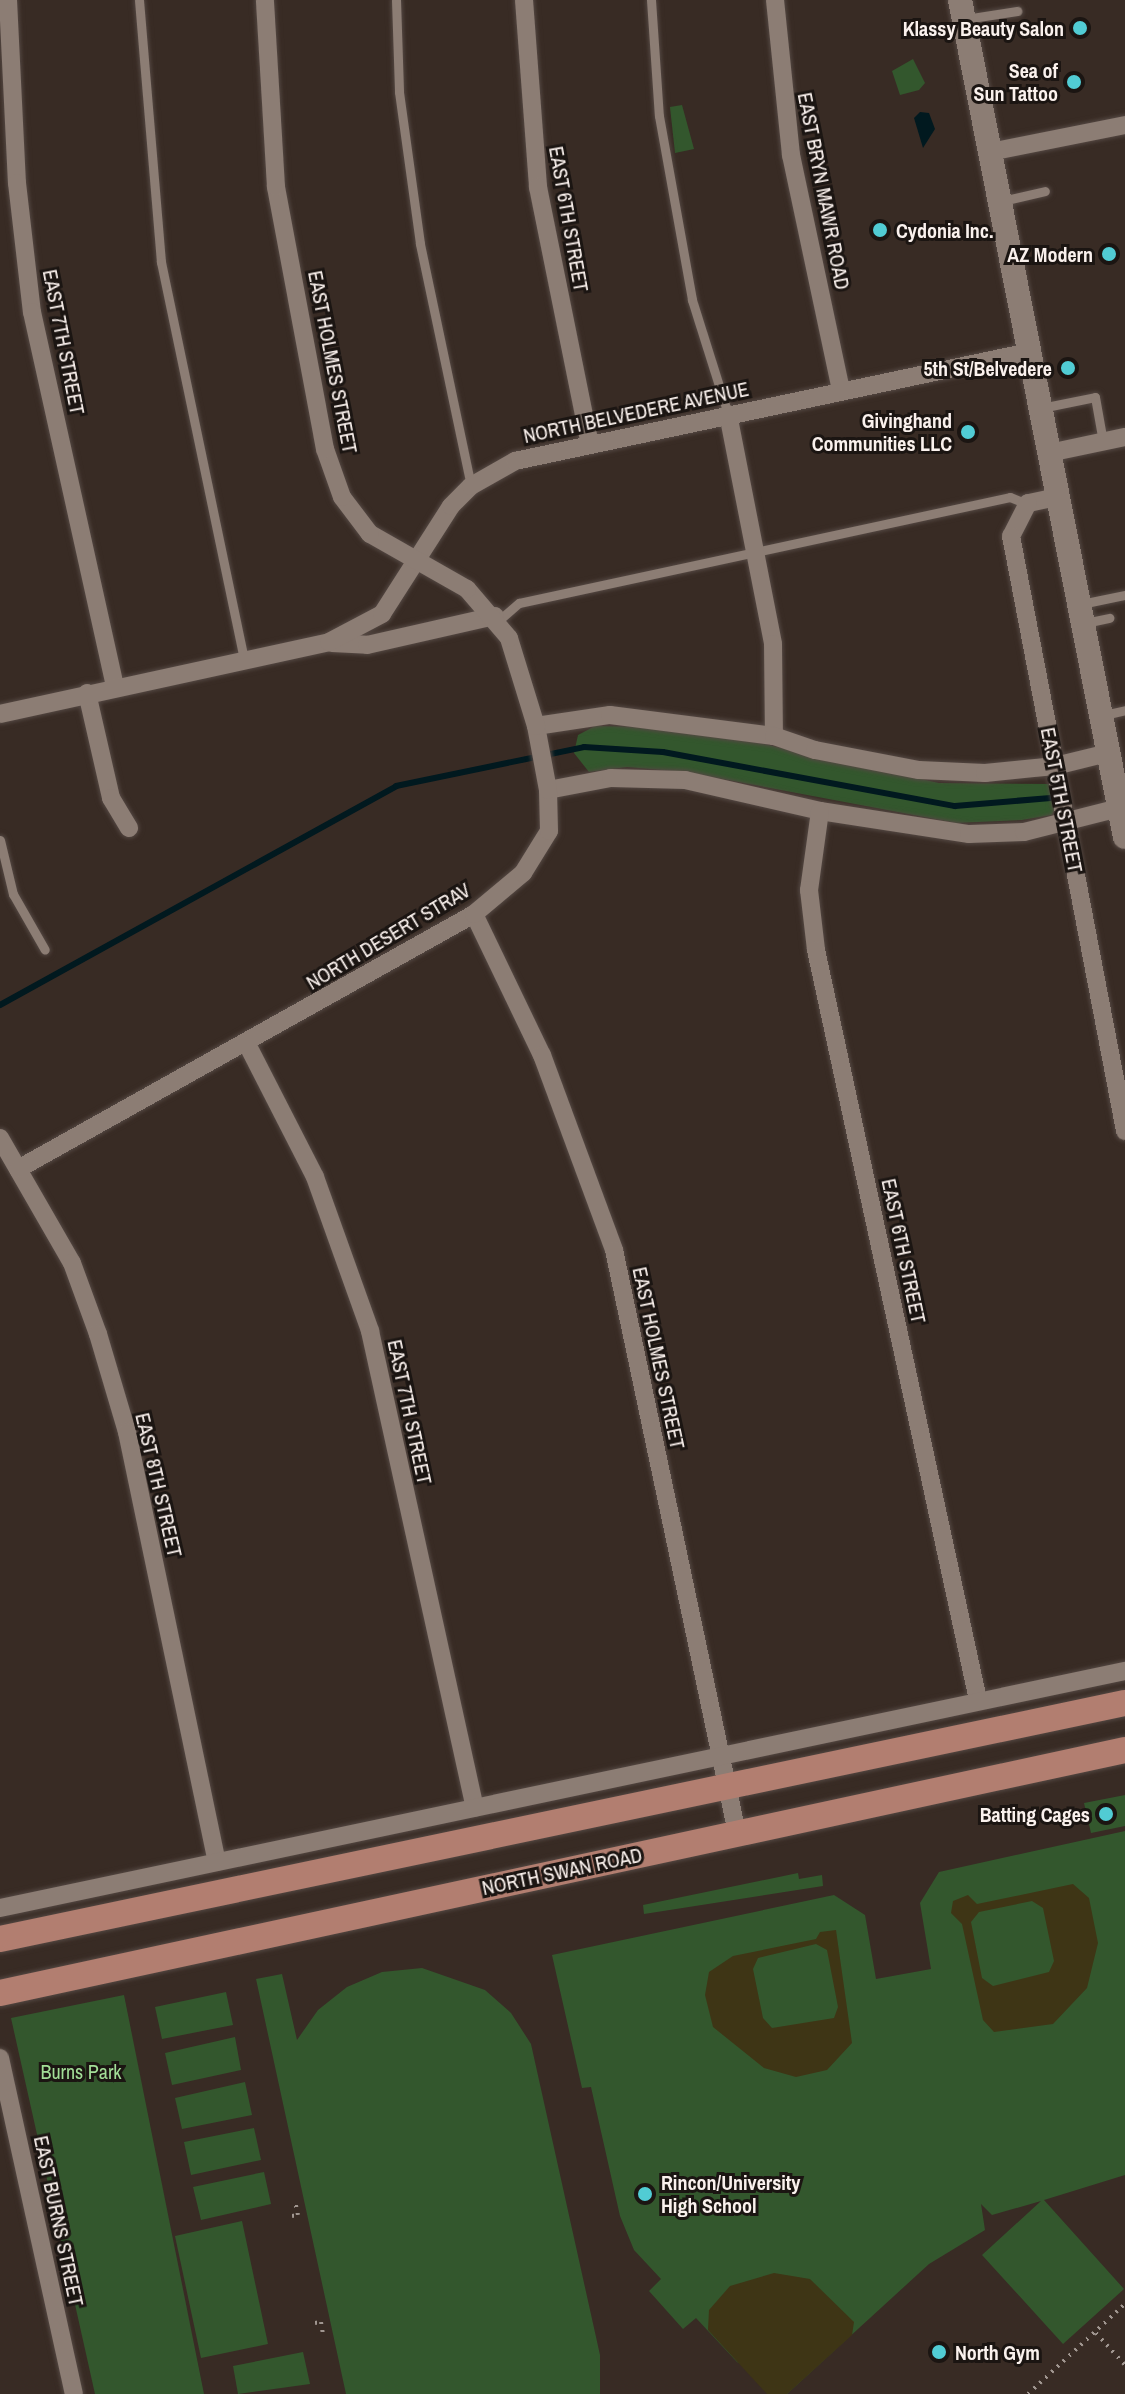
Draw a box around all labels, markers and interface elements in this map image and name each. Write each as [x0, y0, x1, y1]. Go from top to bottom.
place label: Klassy Beauty Salon [903, 16, 1064, 40]
marker: Klassy Beauty Salon [1071, 19, 1089, 37]
place label: Sea of Sun Tattoo [974, 58, 1058, 105]
marker: Sea of Sun Tattoo [1065, 73, 1083, 91]
street label: EAST BRYN MAWR ROAD [793, 90, 855, 292]
street label: EAST 6TH STREET [544, 144, 594, 294]
place label: Cydonia Inc. [896, 218, 994, 242]
marker: Cydonia Inc. [871, 221, 889, 239]
place label: AZ Modern [1007, 242, 1093, 266]
marker: AZ Modern [1100, 245, 1118, 263]
street label: EAST 7TH STREET [38, 267, 90, 417]
street label: EAST HOLMES STREET [303, 268, 363, 456]
place label: 5th St/Belvedere [923, 356, 1052, 380]
marker: 5th St/Belvedere [1059, 359, 1077, 377]
street label: NORTH BELVEDERE AVENUE [521, 376, 751, 448]
place label: Givinghand Communities LLC [812, 408, 952, 455]
marker: Givinghand Communities LLC [959, 423, 977, 441]
street label: EAST 5TH STREET [1036, 725, 1088, 875]
street label: NORTH DESERT STRAV [302, 878, 474, 994]
street label: EAST 6TH STREET [877, 1176, 931, 1326]
street label: EAST HOLMES STREET [628, 1265, 690, 1451]
street label: EAST 7TH STREET [383, 1337, 437, 1487]
street label: EAST 8TH STREET [131, 1410, 187, 1560]
place label: Batting Cages [980, 1802, 1090, 1826]
marker: Batting Cages [1097, 1805, 1115, 1823]
street label: NORTH SWAN ROAD [480, 1842, 644, 1900]
park label: Burns Park [40, 2059, 122, 2083]
street label: EAST BURNS STREET [29, 2133, 89, 2309]
place label: Rincon/University High School [661, 2170, 800, 2217]
marker: Rincon/University High School [636, 2185, 654, 2203]
place label: North Gym [955, 2340, 1040, 2364]
marker: North Gym [930, 2343, 948, 2361]

